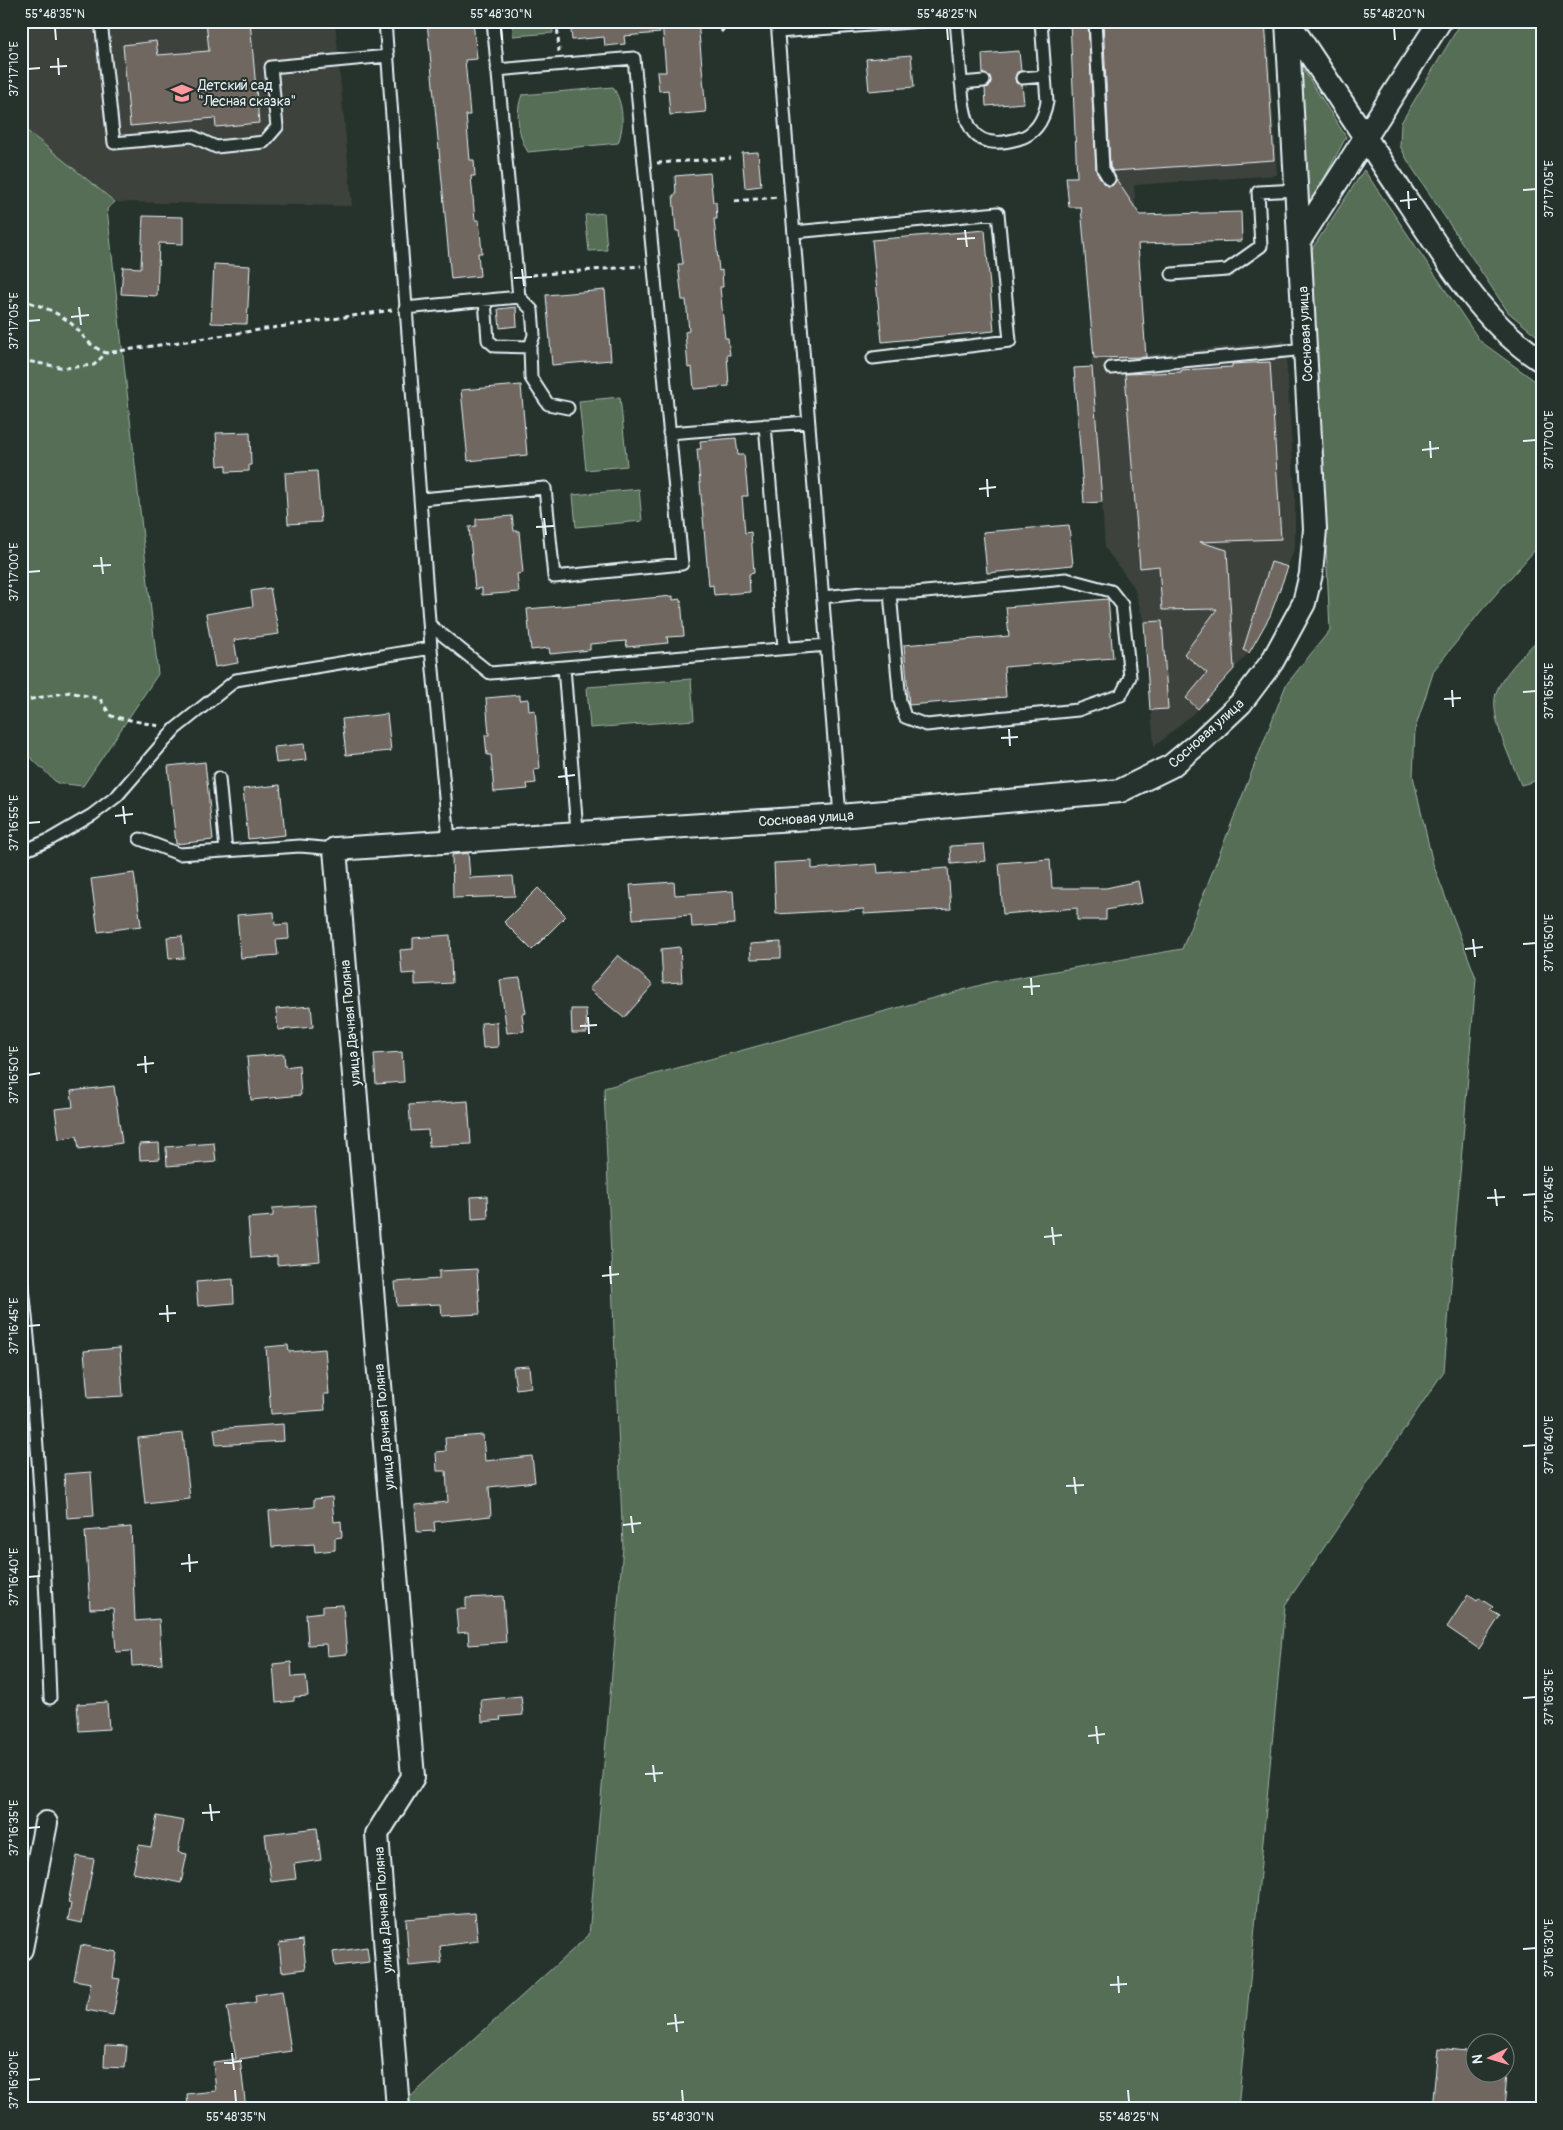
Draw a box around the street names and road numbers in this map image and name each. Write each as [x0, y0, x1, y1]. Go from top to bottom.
street label: Сосновая улица [1295, 286, 1316, 382]
street label: Сосновая улица [1165, 695, 1248, 772]
street label: Сосновая улица [758, 807, 854, 830]
street label: улица Дачная Поляна [337, 959, 365, 1088]
street label: улица Дачная Поляна [371, 1363, 399, 1492]
street label: улица Дачная Поляна [371, 1846, 396, 1975]

